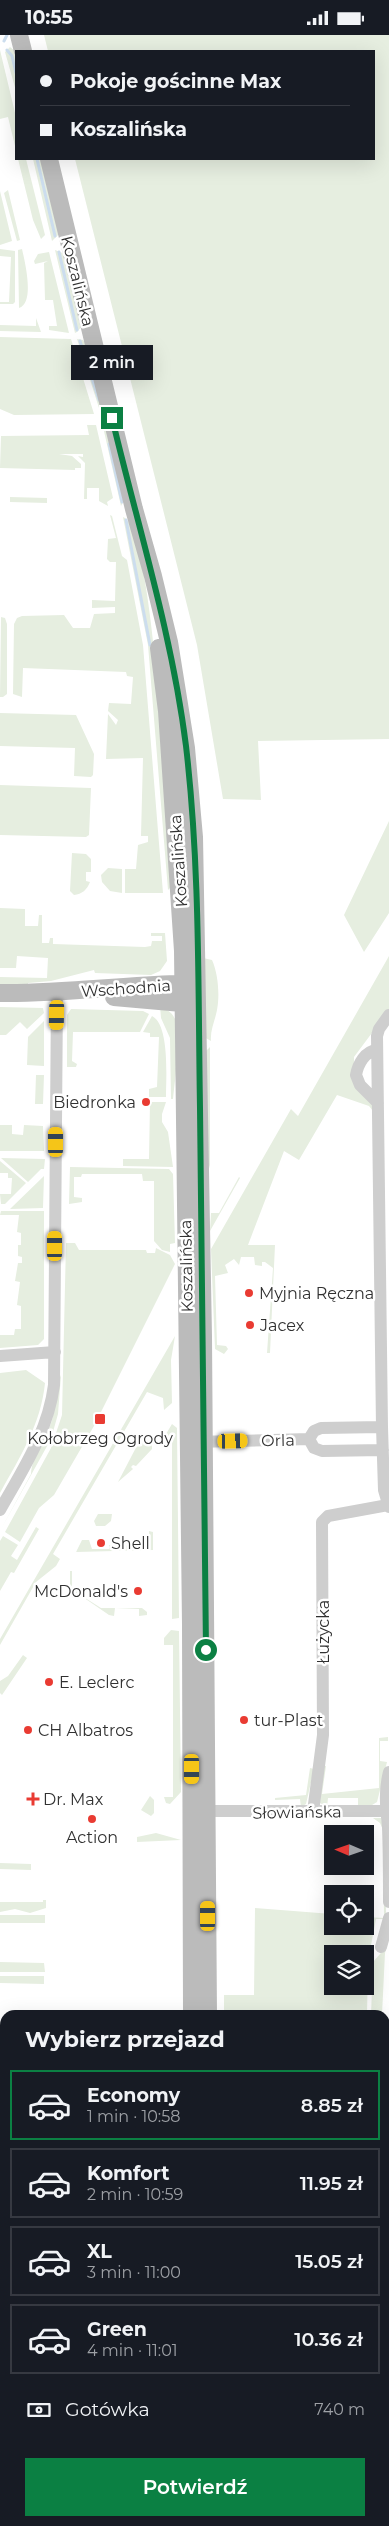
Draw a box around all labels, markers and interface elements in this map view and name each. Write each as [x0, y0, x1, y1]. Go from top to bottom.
text: 10:55 [25, 6, 73, 29]
text: Pokoje gościnne Max [70, 70, 281, 93]
text: Koszalińska [70, 118, 187, 141]
street label: Koszalińska [57, 234, 98, 328]
callout: 2 min [71, 345, 153, 381]
text: 2 min [89, 353, 135, 372]
route end [101, 407, 123, 429]
street label: Koszalińska [166, 814, 191, 908]
street label: Wschodnia [81, 976, 171, 1001]
car [49, 1000, 64, 1030]
place label: Biedronka [53, 1093, 136, 1112]
marker: Biedronka [140, 1096, 152, 1108]
car [48, 1127, 63, 1157]
street label: Koszalińska [176, 1220, 197, 1312]
car [47, 1231, 62, 1261]
place label: Myjnia Ręczna [259, 1284, 374, 1303]
marker: Myjnia Ręczna [243, 1287, 255, 1299]
place label: Jacex [259, 1316, 305, 1335]
marker: Jacex [244, 1319, 256, 1331]
marker: Kołobrzeg Ogrody [93, 1412, 107, 1426]
place label: Kołobrzeg Ogrody [27, 1429, 173, 1448]
street label: Orla [261, 1431, 295, 1450]
car [217, 1433, 248, 1449]
place label: Shell [111, 1534, 150, 1553]
marker: Shell [95, 1537, 107, 1549]
place label: McDonald's [34, 1582, 128, 1601]
marker: McDonald's [132, 1585, 144, 1597]
street label: Łużycka [314, 1600, 333, 1664]
route start [195, 1639, 217, 1661]
place label: E. Leclerc [59, 1673, 135, 1692]
marker: E. Leclerc [43, 1676, 55, 1688]
place label: tur-Plast [254, 1711, 324, 1730]
marker: tur-Plast [238, 1714, 250, 1726]
place label: CH Albatros [38, 1721, 133, 1740]
marker: CH Albatros [22, 1724, 34, 1736]
car [184, 1754, 199, 1784]
place label: Dr. Max [43, 1790, 104, 1809]
marker: Dr. Max [27, 1793, 39, 1805]
street label: Słowiańska [252, 1802, 342, 1823]
marker: Action [86, 1813, 98, 1825]
north arrow [324, 1825, 374, 1875]
map controls [324, 1825, 374, 1995]
place label: Action [66, 1828, 118, 1847]
button: locate [324, 1885, 374, 1935]
car [200, 1901, 215, 1931]
button: layers [324, 1945, 374, 1995]
text: Wybierz przejazd [25, 2026, 225, 2053]
icon: car [27, 2083, 72, 2128]
text: Economy [87, 2084, 180, 2107]
text: 8.85 zł [301, 2094, 363, 2117]
text: 1 min · 10:58 [87, 2107, 181, 2126]
icon: car [27, 2161, 72, 2206]
text: Komfort [87, 2162, 169, 2185]
text: 11.95 zł [300, 2172, 363, 2195]
text: 2 min · 10:59 [87, 2185, 183, 2204]
icon: car [27, 2239, 72, 2284]
text: XL [87, 2240, 112, 2263]
text: 15.05 zł [295, 2250, 363, 2273]
text: 3 min · 11:00 [87, 2263, 181, 2282]
icon: car [27, 2317, 72, 2362]
text: Green [87, 2318, 147, 2341]
text: 10.36 zł [294, 2328, 363, 2351]
text: 4 min · 11:01 [87, 2341, 178, 2360]
icon: cash [25, 2396, 53, 2424]
text: Gotówka [65, 2398, 150, 2421]
text: 740 m [314, 2400, 365, 2419]
button: Potwierdź [25, 2458, 365, 2516]

